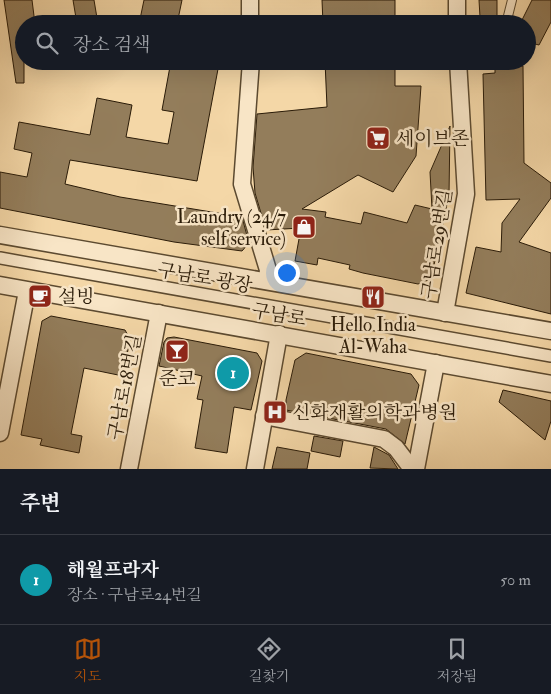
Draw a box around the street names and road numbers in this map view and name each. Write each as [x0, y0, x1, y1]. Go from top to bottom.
street label: 구남로29번길 [416, 187, 458, 301]
street label: 구남로 광장 [156, 258, 255, 298]
street label: 구남로 [250, 298, 308, 332]
street label: 구남로18번길 [103, 332, 147, 442]

